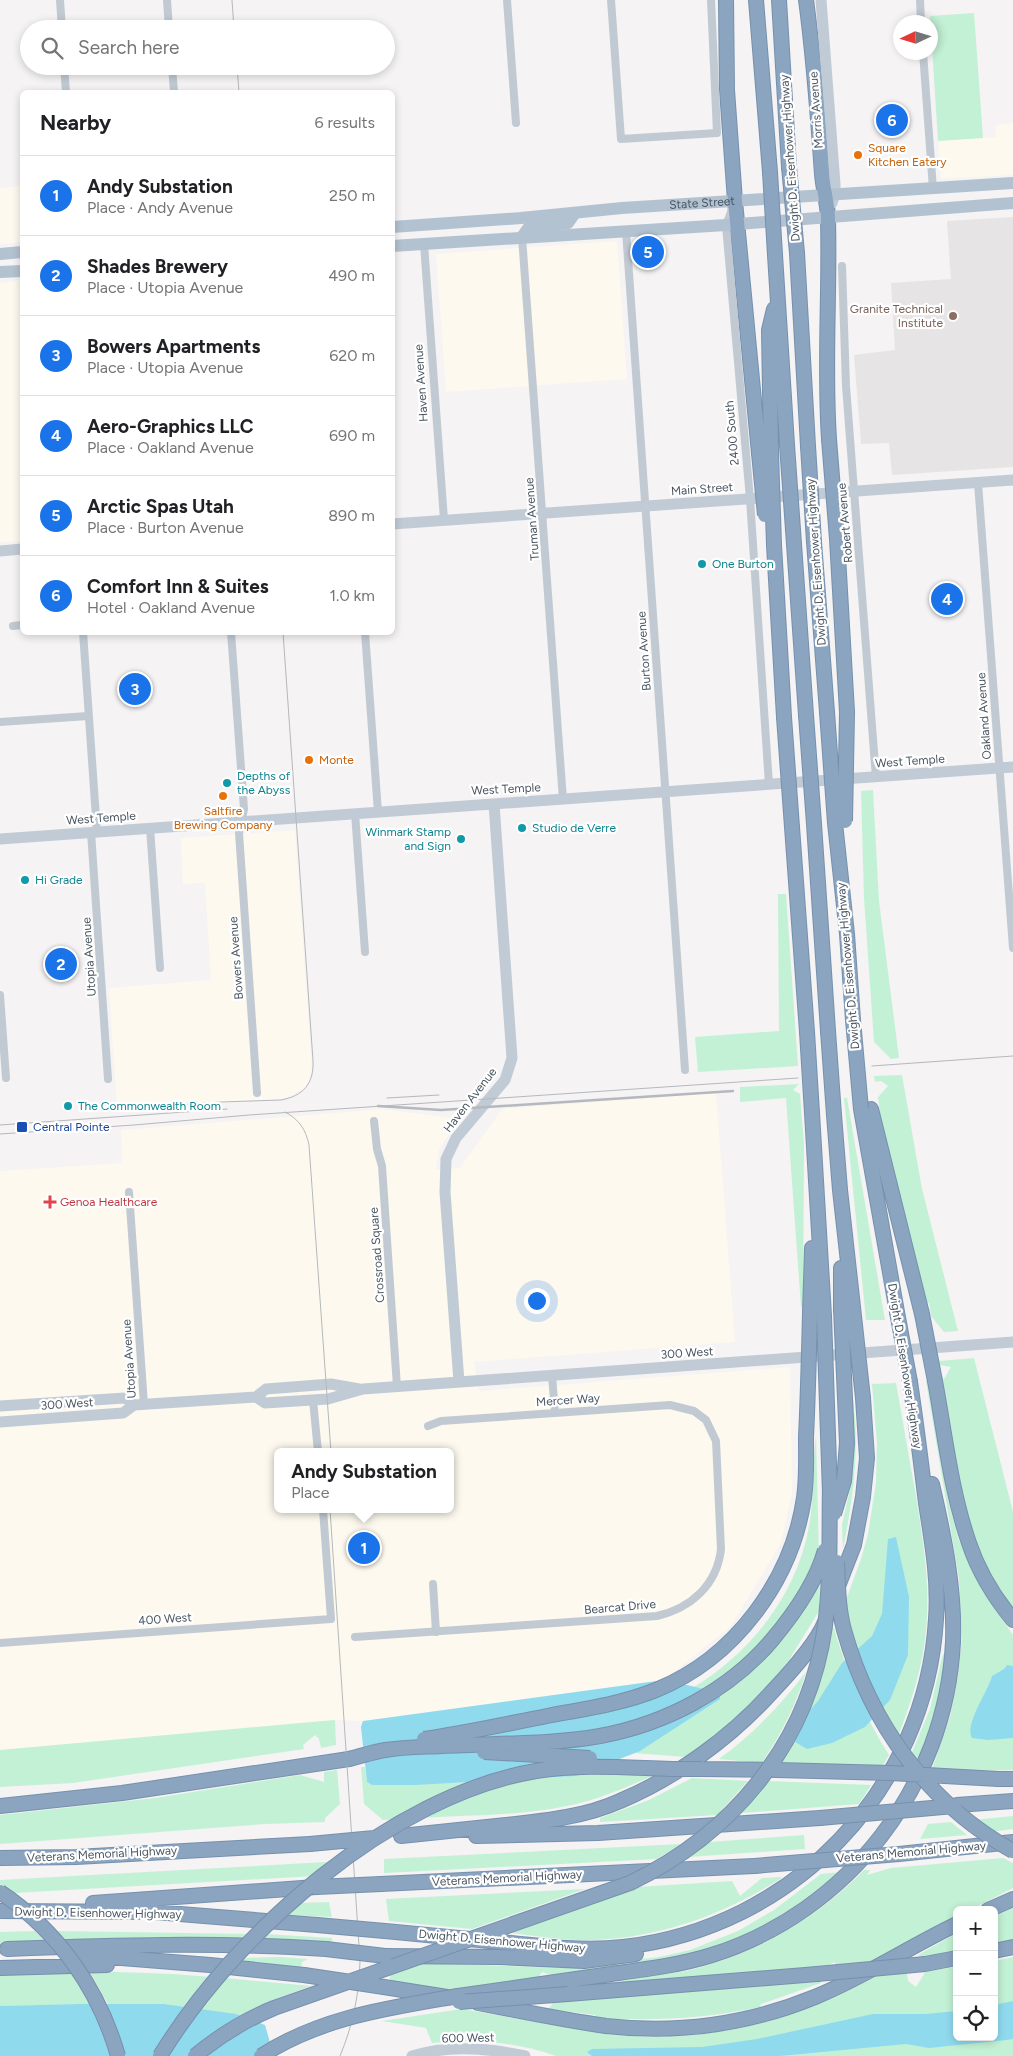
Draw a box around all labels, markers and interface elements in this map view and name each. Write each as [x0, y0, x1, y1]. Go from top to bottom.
north arrow [893, 15, 938, 60]
search box [20, 20, 395, 75]
icon: search [38, 34, 66, 62]
text: Search here [78, 36, 180, 59]
street label: Morris Avenue [806, 71, 826, 149]
street label: Dwight D. Eisenhower Highway [777, 73, 803, 242]
pin: 6 [876, 101, 908, 139]
text: Nearby [40, 110, 111, 135]
text: 6 results [314, 113, 375, 132]
place label: Square Kitchen Eatery [868, 141, 947, 169]
marker: Square Kitchen Eatery [852, 149, 864, 161]
text: Andy Substation [87, 175, 233, 198]
text: 1 [53, 186, 59, 205]
text: 250 m [329, 186, 375, 205]
street label: State Street [669, 194, 736, 212]
text: Place · Andy Avenue [87, 198, 233, 217]
pin: 5 [632, 233, 664, 271]
text: Shades Brewery [87, 255, 228, 278]
text: 2 [51, 266, 61, 285]
text: 490 m [328, 266, 375, 285]
text: Place · Utopia Avenue [87, 278, 243, 297]
place label: Granite Technical Institute [850, 302, 943, 330]
marker: Granite Technical Institute [947, 310, 959, 322]
text: Bowers Apartments [87, 335, 260, 358]
street label: Haven Avenue [411, 343, 431, 422]
text: 3 [52, 346, 60, 365]
text: 620 m [329, 346, 375, 365]
text: Place · Utopia Avenue [87, 358, 243, 377]
street label: 2400 South [722, 400, 742, 466]
text: Aero-Graphics LLC [87, 415, 253, 438]
text: 4 [51, 426, 61, 445]
text: 690 m [329, 426, 375, 445]
text: Place · Oakland Avenue [87, 438, 254, 457]
street label: Truman Avenue [522, 476, 542, 561]
street label: Dwight D. Eisenhower Highway [803, 477, 829, 646]
street label: Main Street [670, 480, 734, 498]
street label: Robert Avenue [834, 482, 855, 564]
text: Arctic Spas Utah [87, 495, 234, 518]
text: 5 [51, 506, 61, 525]
text: 890 m [328, 506, 375, 525]
text: Place · Burton Avenue [87, 518, 244, 537]
place label: One Burton [712, 557, 774, 571]
marker: One Burton [696, 558, 708, 570]
text: Comfort Inn & Suites [87, 575, 269, 598]
pin: 4 [931, 580, 963, 618]
text: 6 [51, 586, 61, 605]
text: 1.0 km [329, 586, 375, 605]
text: Hotel · Oakland Avenue [87, 598, 255, 617]
street label: Burton Avenue [634, 610, 654, 691]
pin: 3 [119, 670, 151, 708]
street label: Oakland Avenue [974, 672, 994, 760]
street label: West Temple [875, 752, 946, 770]
place label: Monte [319, 753, 354, 767]
marker: Monte [303, 754, 315, 766]
place label: Depths of the Abyss [237, 769, 291, 797]
marker: Depths of the Abyss [221, 777, 233, 789]
street label: West Temple [471, 780, 542, 798]
marker: Saltfire Brewing Company [217, 790, 229, 802]
place label: Saltfire Brewing Company [174, 804, 273, 832]
street label: West Temple [66, 809, 137, 827]
place label: Studio de Verre [532, 821, 616, 835]
marker: Studio de Verre [516, 822, 528, 834]
place label: Winmark Stamp and Sign [366, 825, 451, 853]
marker: Winmark Stamp and Sign [455, 833, 467, 845]
place label: Hi Grade [35, 873, 83, 887]
marker: Hi Grade [19, 874, 31, 886]
street label: Dwight D. Eisenhower Highway [834, 881, 862, 1050]
street label: Utopia Avenue [79, 916, 99, 997]
street label: Bowers Avenue [226, 916, 246, 1000]
pin: 2 [45, 945, 77, 983]
street label: Haven Avenue [440, 1065, 500, 1135]
place label: The Commonwealth Room [78, 1099, 221, 1113]
marker: The Commonwealth Room [62, 1100, 74, 1112]
marker: Central Pointe [15, 1120, 29, 1134]
place label: Central Pointe [33, 1120, 110, 1134]
place label: Genoa Healthcare [60, 1195, 158, 1209]
marker: Genoa Healthcare [44, 1196, 56, 1208]
street label: Crossroad Square [367, 1206, 387, 1303]
street label: Dwight D. Eisenhower Highway [885, 1282, 925, 1451]
your location [524, 1288, 550, 1314]
street label: Utopia Avenue [119, 1318, 139, 1399]
street label: 300 West [660, 1344, 714, 1362]
street label: Mercer Way [535, 1391, 601, 1409]
street label: 300 West [40, 1395, 94, 1413]
popup [274, 1448, 454, 1513]
text: Andy Substation [291, 1460, 437, 1483]
text: Place [291, 1483, 330, 1502]
pin: 1 [348, 1529, 380, 1567]
street label: Bearcat Drive [584, 1597, 657, 1617]
street label: 400 West [138, 1610, 193, 1628]
street label: Veterans Memorial Highway [835, 1838, 987, 1866]
street label: Veterans Memorial Highway [27, 1843, 178, 1865]
street label: Veterans Memorial Highway [432, 1867, 583, 1889]
street label: Dwight D. Eisenhower Highway [14, 1905, 183, 1921]
map controls [953, 1906, 998, 2041]
button: + [953, 1906, 998, 1951]
street label: Dwight D. Eisenhower Highway [418, 1927, 587, 1955]
button: − [953, 1951, 998, 1996]
button: locate [953, 1996, 998, 2041]
street label: 600 West [441, 2031, 495, 2045]

